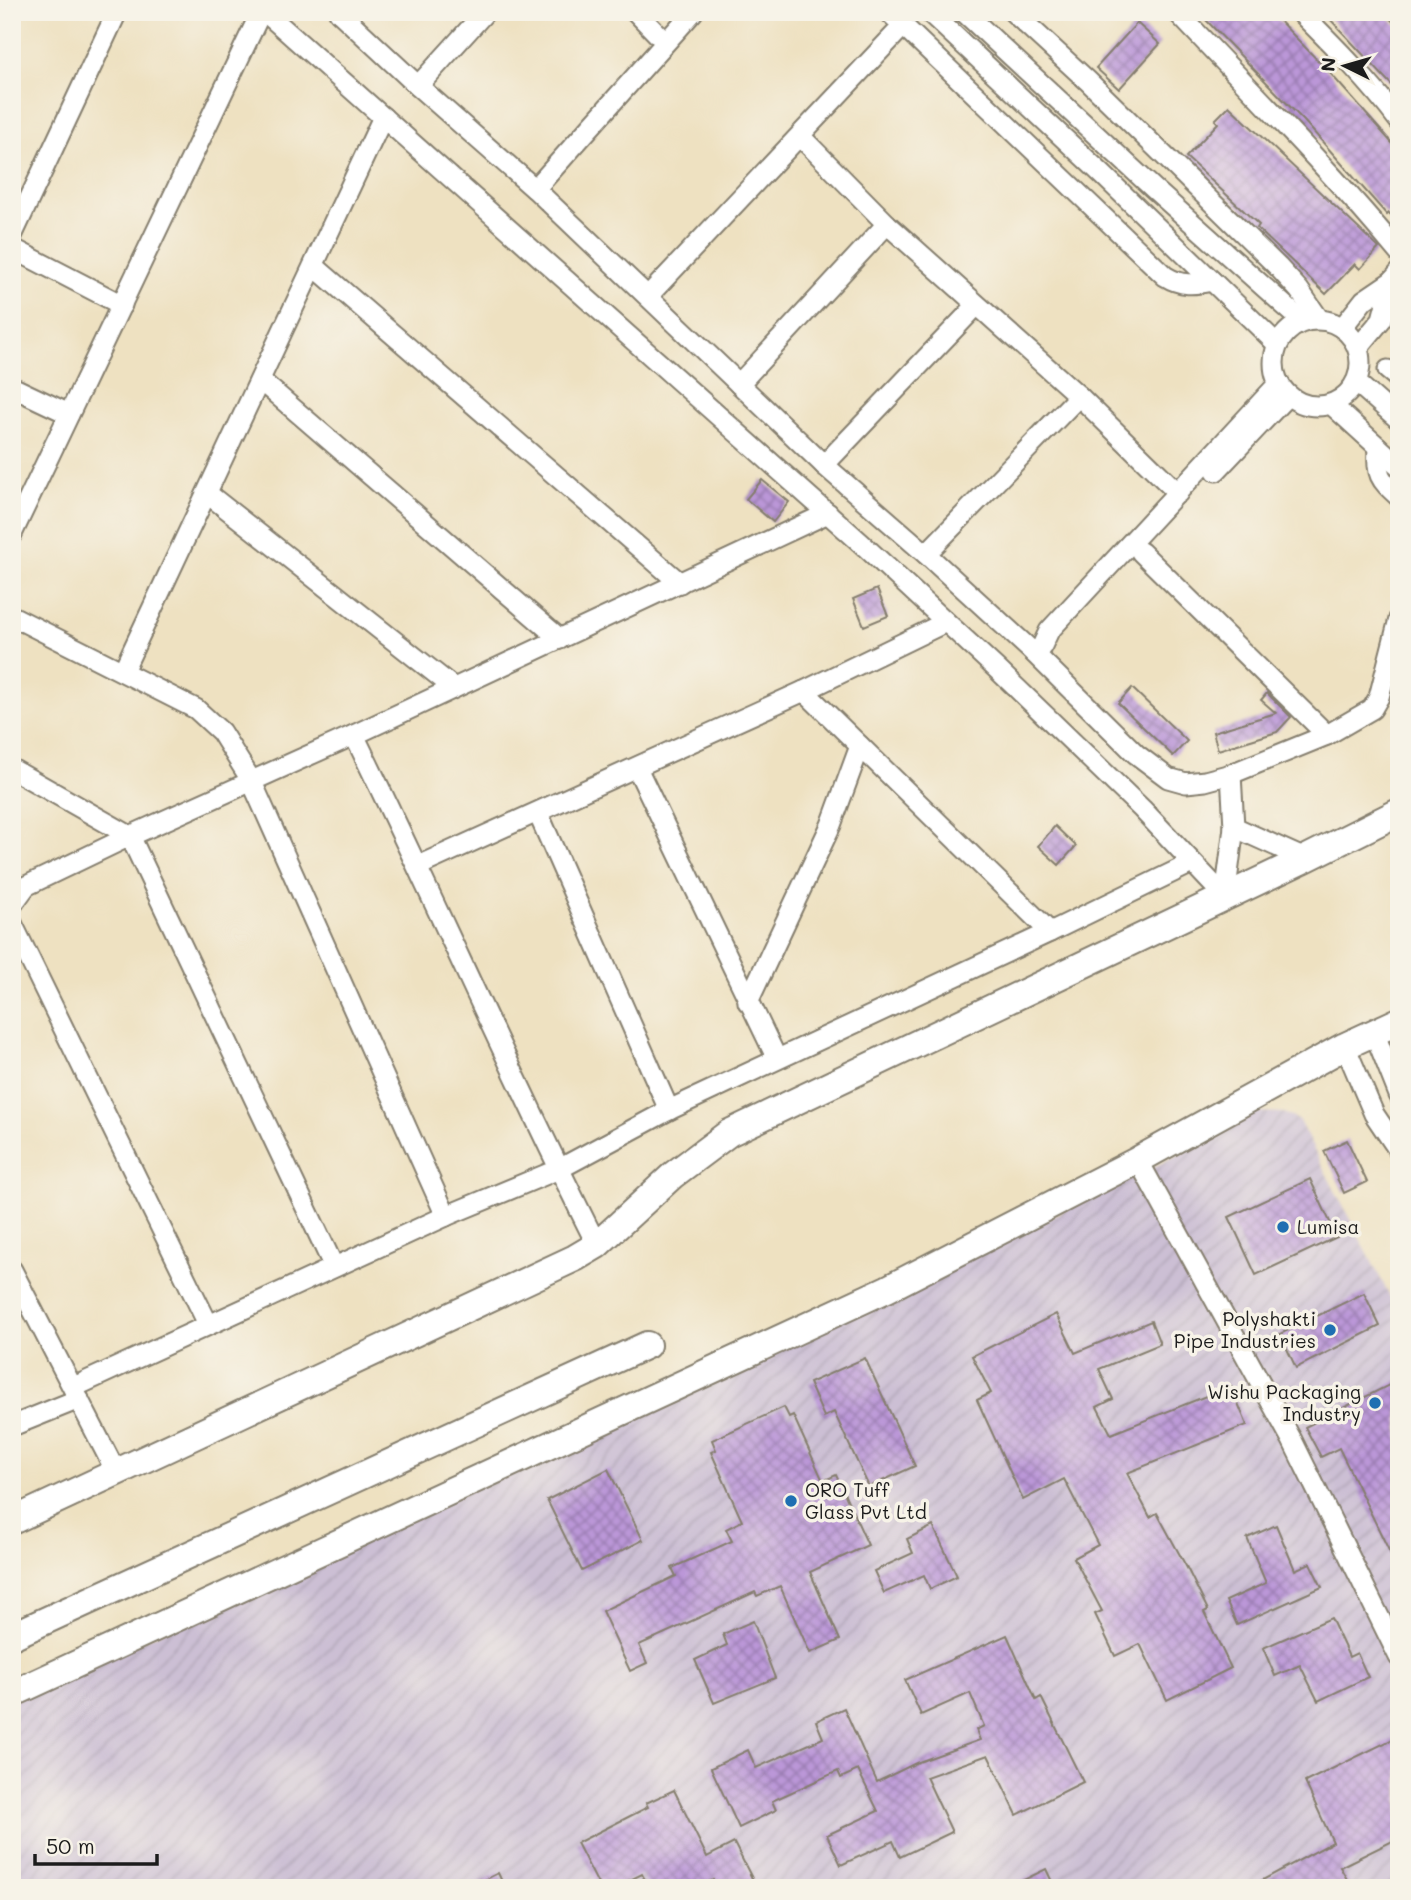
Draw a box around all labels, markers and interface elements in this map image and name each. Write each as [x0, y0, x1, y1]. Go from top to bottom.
north arrow [1310, 32, 1380, 102]
text: N [1314, 56, 1341, 73]
place label: Lumisa [1297, 1214, 1359, 1239]
marker: Lumisa [1275, 1219, 1291, 1235]
place label: Polyshakti Pipe Industries [1174, 1306, 1316, 1353]
marker: Polyshakti Pipe Industries [1322, 1322, 1338, 1338]
place label: Wishu Packaging Industry [1207, 1379, 1361, 1426]
marker: Wishu Packaging Industry [1367, 1395, 1383, 1411]
place label: ORO Tuff Glass Pvt Ltd [805, 1477, 927, 1524]
marker: ORO Tuff Glass Pvt Ltd [783, 1493, 799, 1509]
scale bar [35, 1823, 158, 1867]
text: 50 m [46, 1832, 95, 1859]

